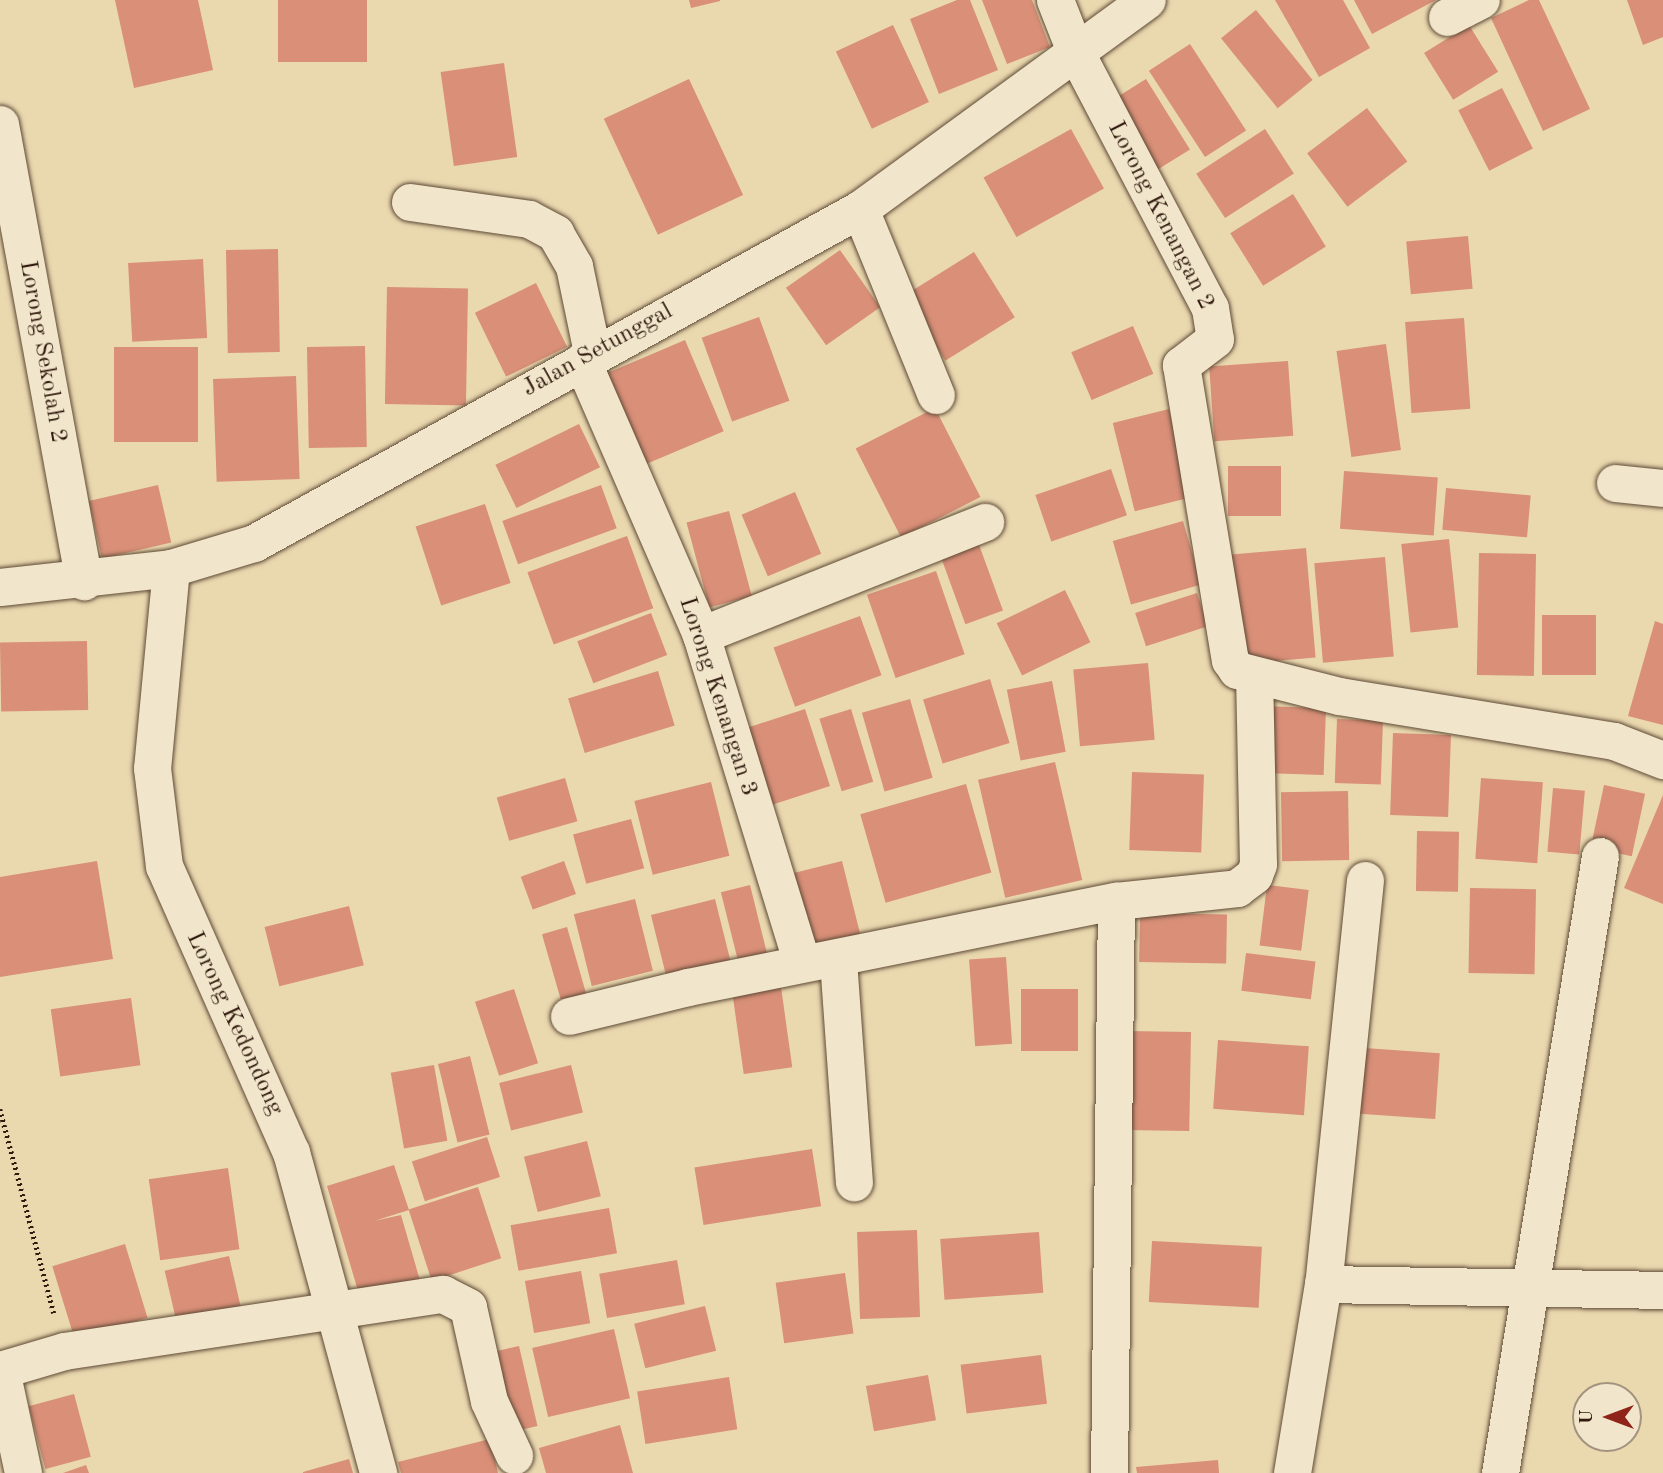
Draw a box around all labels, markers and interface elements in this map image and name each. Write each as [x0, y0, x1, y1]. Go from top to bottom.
street label: Lorong Kenangan 2 [1100, 117, 1220, 315]
street label: Lorong Sekolah 2 [12, 259, 72, 445]
street label: Jalan Setunggal [518, 298, 678, 404]
street label: Lorong Kenangan 3 [671, 594, 763, 800]
street label: Lorong Kedondong [179, 928, 289, 1120]
north arrow [1572, 1382, 1642, 1452]
text: U [1578, 1409, 1597, 1425]

